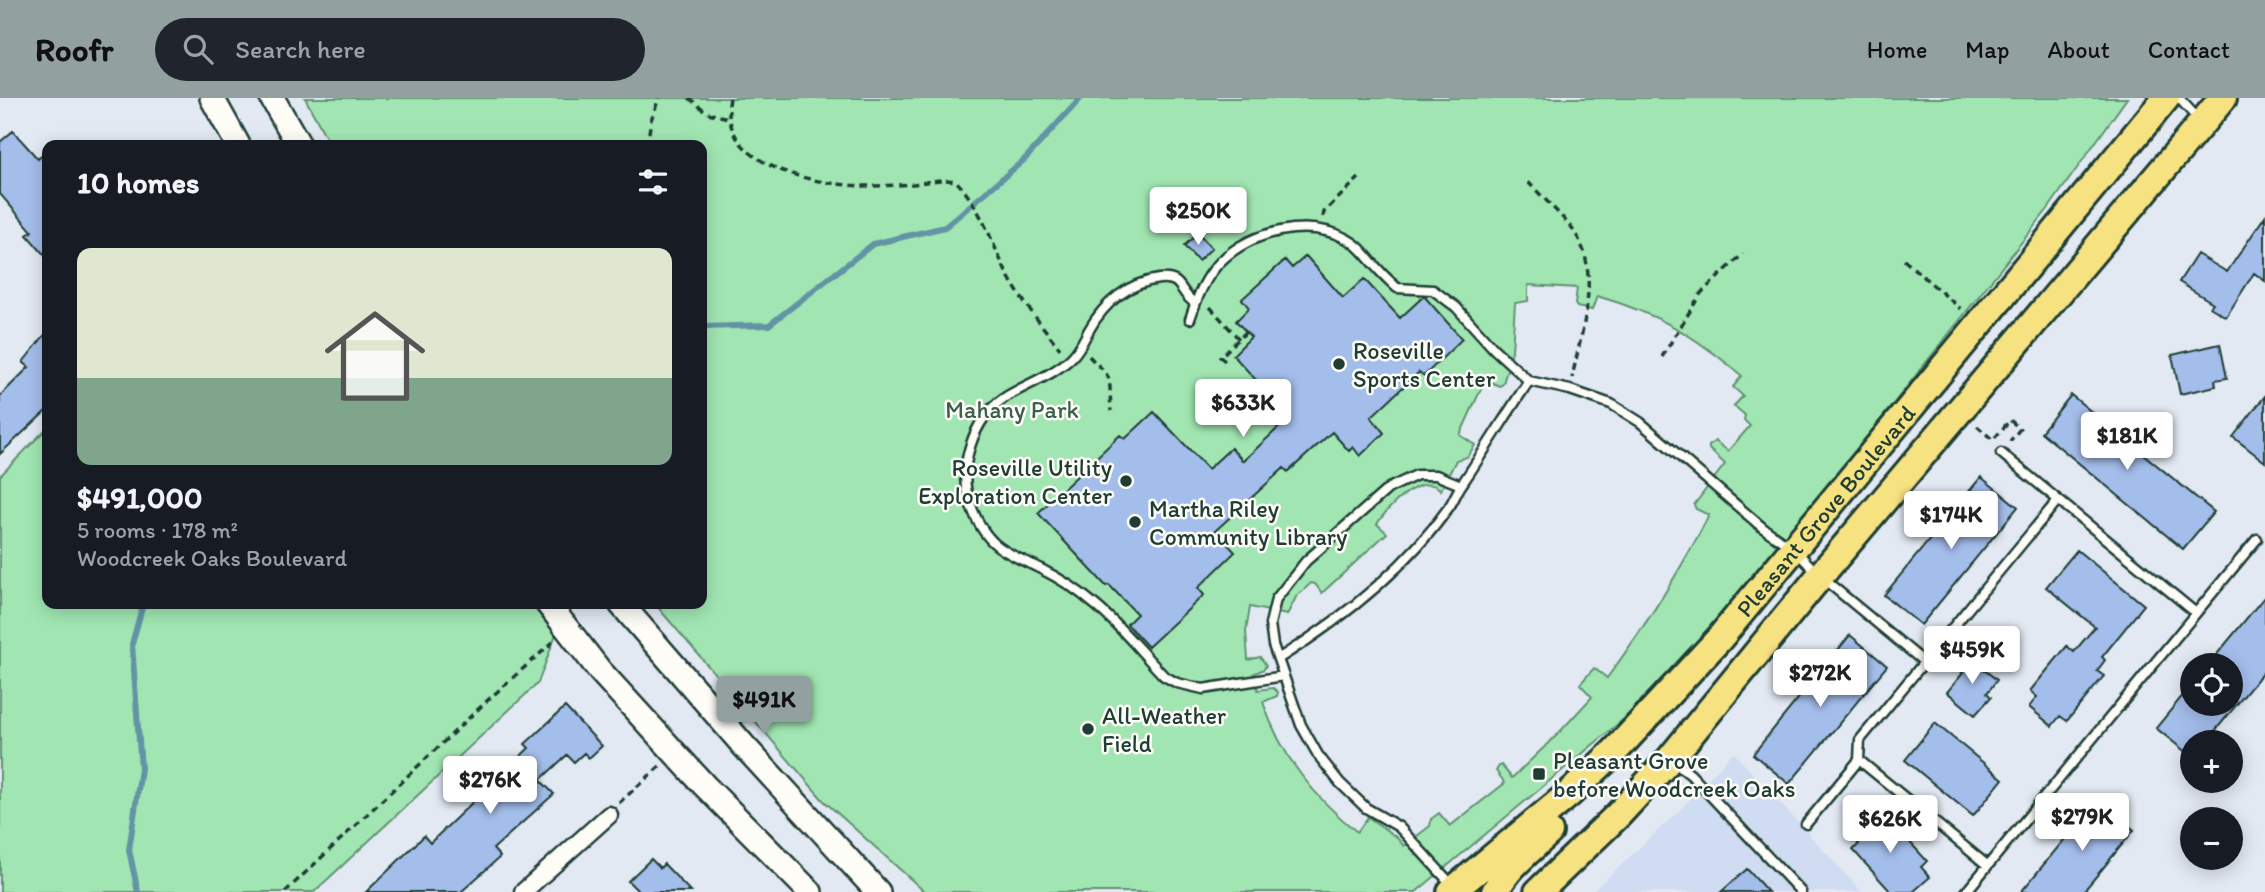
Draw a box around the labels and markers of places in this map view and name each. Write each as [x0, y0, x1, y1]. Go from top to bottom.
pin: $250K [1149, 188, 1247, 247]
place label: Roseville Sports Center [1353, 336, 1496, 393]
marker: Roseville Sports Center [1331, 356, 1347, 372]
pin: $633K [1194, 380, 1292, 439]
pin: $181K [2078, 412, 2176, 472]
place label: Roseville Utility Exploration Center [918, 453, 1112, 510]
marker: Roseville Utility Exploration Center [1118, 473, 1134, 489]
pin: $174K [1902, 491, 2000, 551]
place label: Martha Riley Community Library [1149, 494, 1348, 551]
marker: Martha Riley Community Library [1127, 514, 1143, 530]
pin: $459K [1923, 626, 2021, 686]
pin: $272K [1771, 650, 1869, 709]
pin: $491K [715, 676, 813, 736]
place label: All-Weather Field [1102, 701, 1226, 758]
marker: All-Weather Field [1080, 721, 1096, 737]
place label: Pleasant Grove before Woodcreek Oaks [1553, 746, 1796, 803]
pin: $276K [441, 756, 539, 816]
marker: Pleasant Grove before Woodcreek Oaks [1531, 766, 1547, 782]
pin: $279K [2033, 794, 2131, 853]
pin: $626K [1841, 796, 1939, 855]

